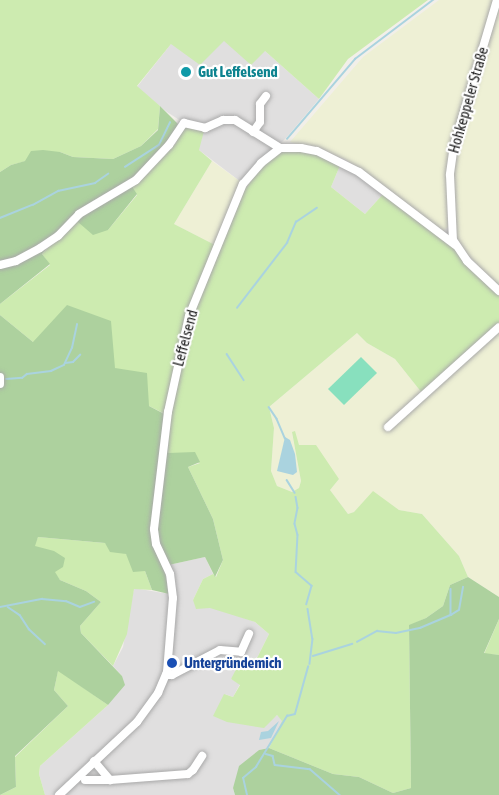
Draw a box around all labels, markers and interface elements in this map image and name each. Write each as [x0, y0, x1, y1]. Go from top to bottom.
street label: Hohkeppeler Straße [444, 45, 492, 155]
place label: Gut Leffelsend [198, 63, 278, 81]
marker: Gut Leffelsend [179, 65, 193, 79]
street label: Leffelsend [169, 308, 201, 368]
place label: Untergründemich [184, 654, 281, 672]
marker: Untergründemich [165, 656, 179, 670]

